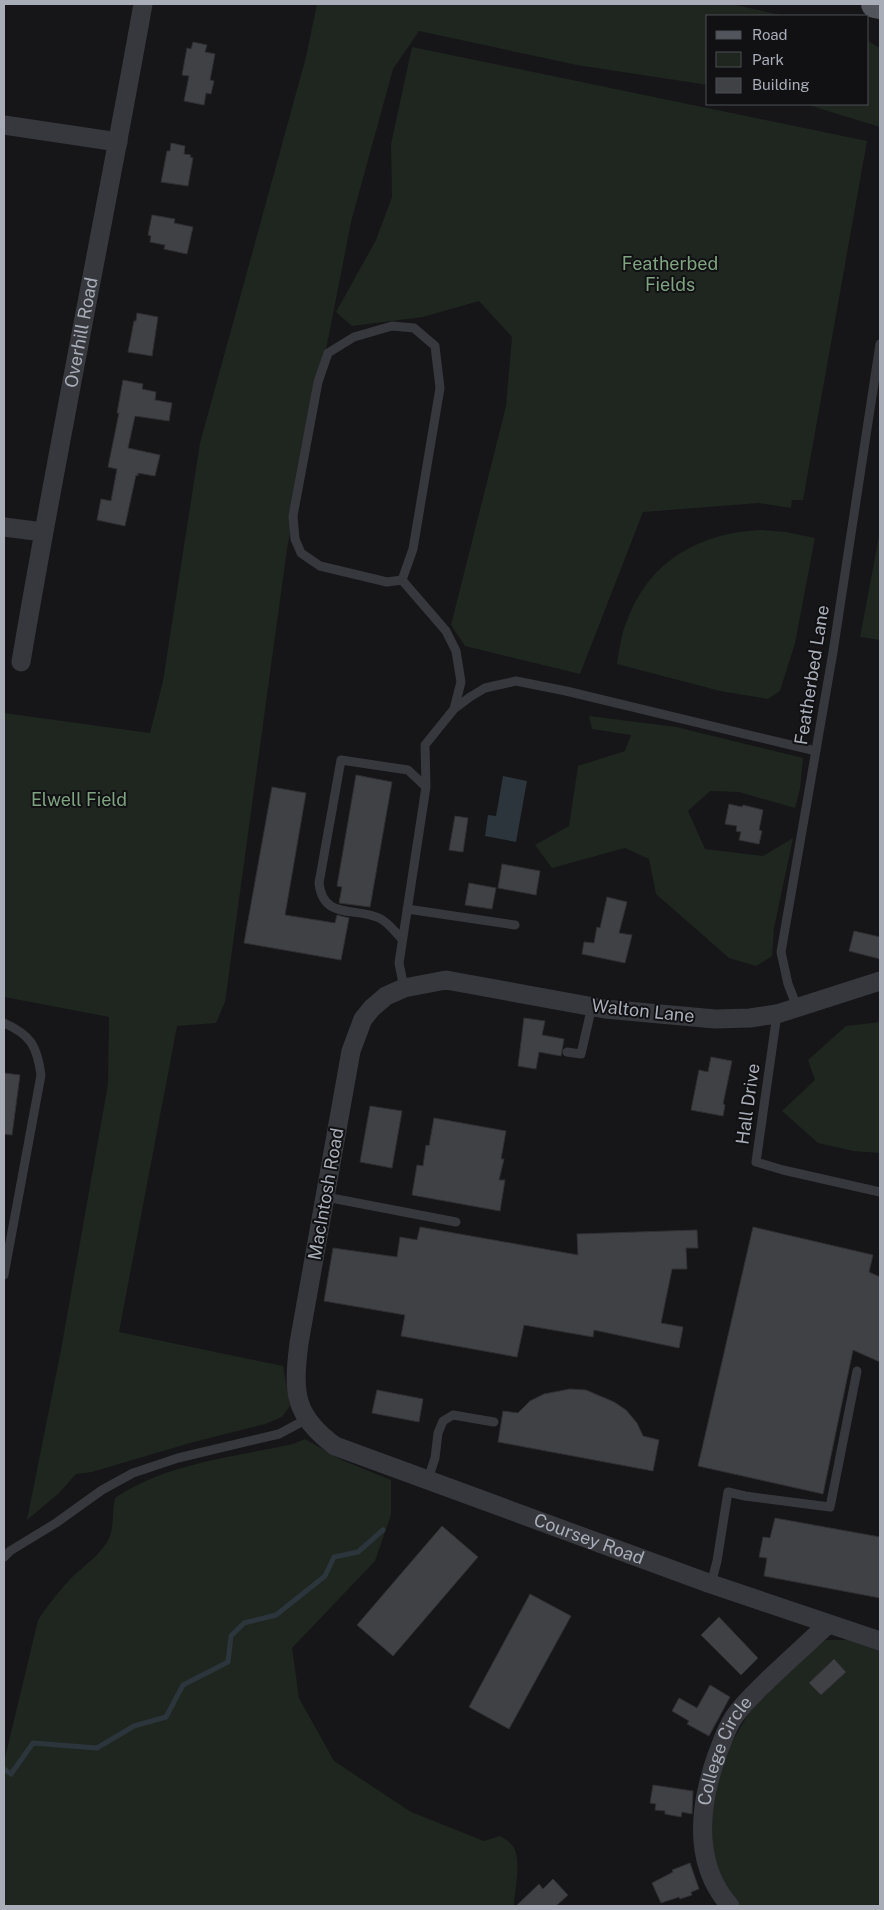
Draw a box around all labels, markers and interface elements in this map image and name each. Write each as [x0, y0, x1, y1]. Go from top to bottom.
legend [706, 15, 869, 105]
text: Road [752, 26, 788, 43]
text: Park [752, 51, 784, 68]
text: Building [752, 76, 810, 93]
park label: Featherbed Fields [622, 253, 718, 295]
street label: Overhill Road [60, 275, 102, 389]
street label: Featherbed Lane [790, 603, 833, 746]
park label: Elwell Field [31, 789, 127, 810]
street label: Walton Lane [591, 995, 696, 1026]
street label: Hall Drive [731, 1062, 764, 1146]
street label: MacIntosh Road [304, 1126, 347, 1262]
street label: Coursey Road [531, 1509, 647, 1569]
street label: College Circle [693, 1691, 756, 1807]

